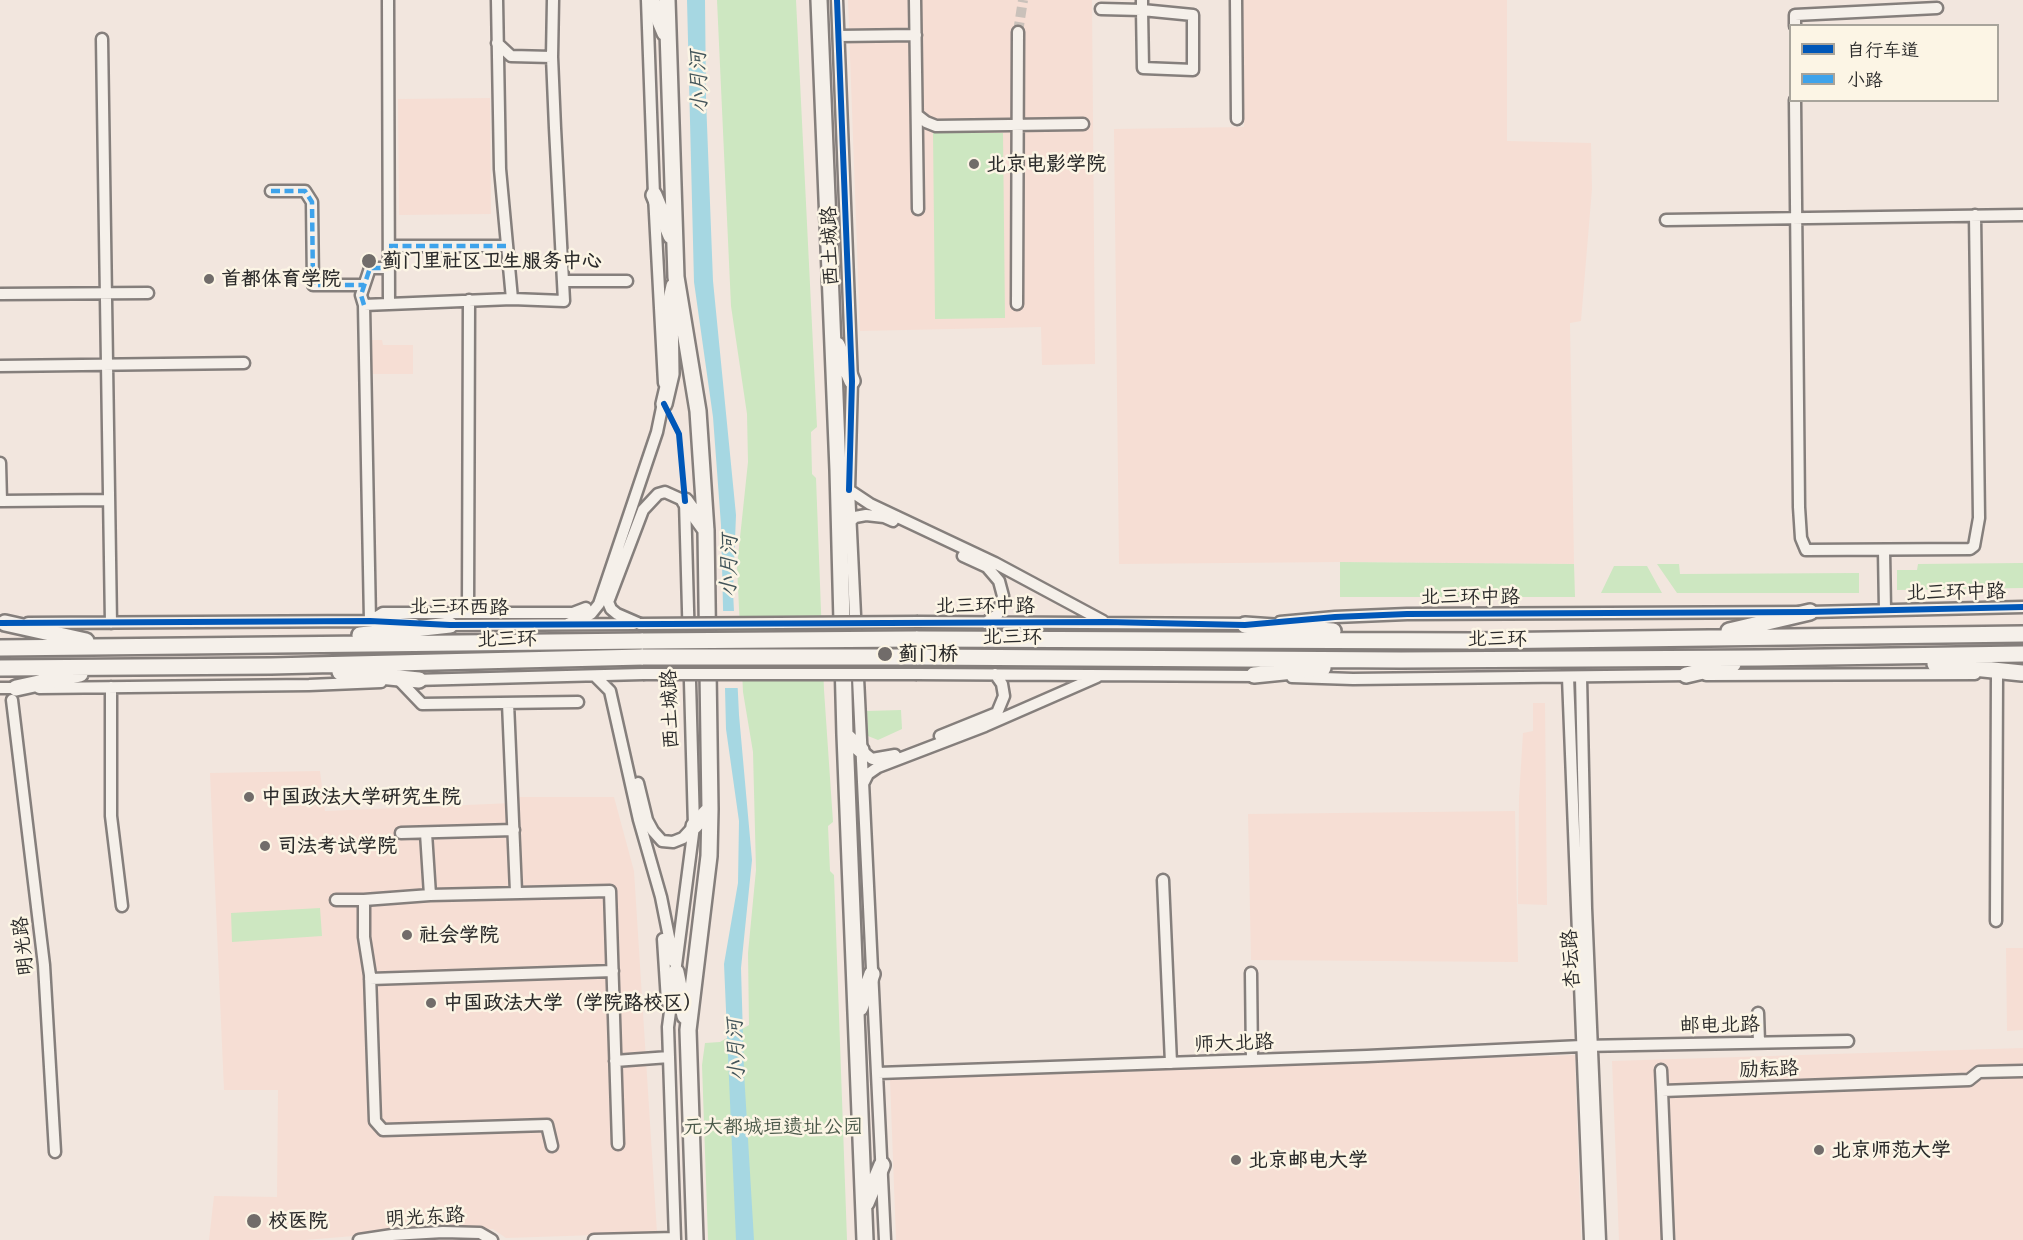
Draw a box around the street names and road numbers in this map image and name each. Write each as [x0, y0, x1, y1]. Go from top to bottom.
street label: 西土城路 [817, 206, 843, 286]
street label: 北三环中路 [1906, 579, 2006, 605]
street label: 北三环中路 [1420, 585, 1520, 609]
street label: 北三环西路 [409, 594, 509, 620]
street label: 北三环中路 [935, 594, 1035, 618]
street label: 北三环 [982, 625, 1042, 649]
street label: 北三环 [477, 626, 537, 652]
street label: 北三环 [1467, 627, 1527, 651]
street label: 西土城路 [657, 669, 683, 749]
street label: 明光路 [8, 915, 38, 977]
street label: 杏坛路 [1557, 928, 1585, 990]
street label: 邮电北路 [1680, 1012, 1760, 1038]
street label: 师大北路 [1194, 1030, 1274, 1056]
street label: 励耘路 [1739, 1056, 1799, 1082]
street label: 明光东路 [384, 1203, 466, 1231]

